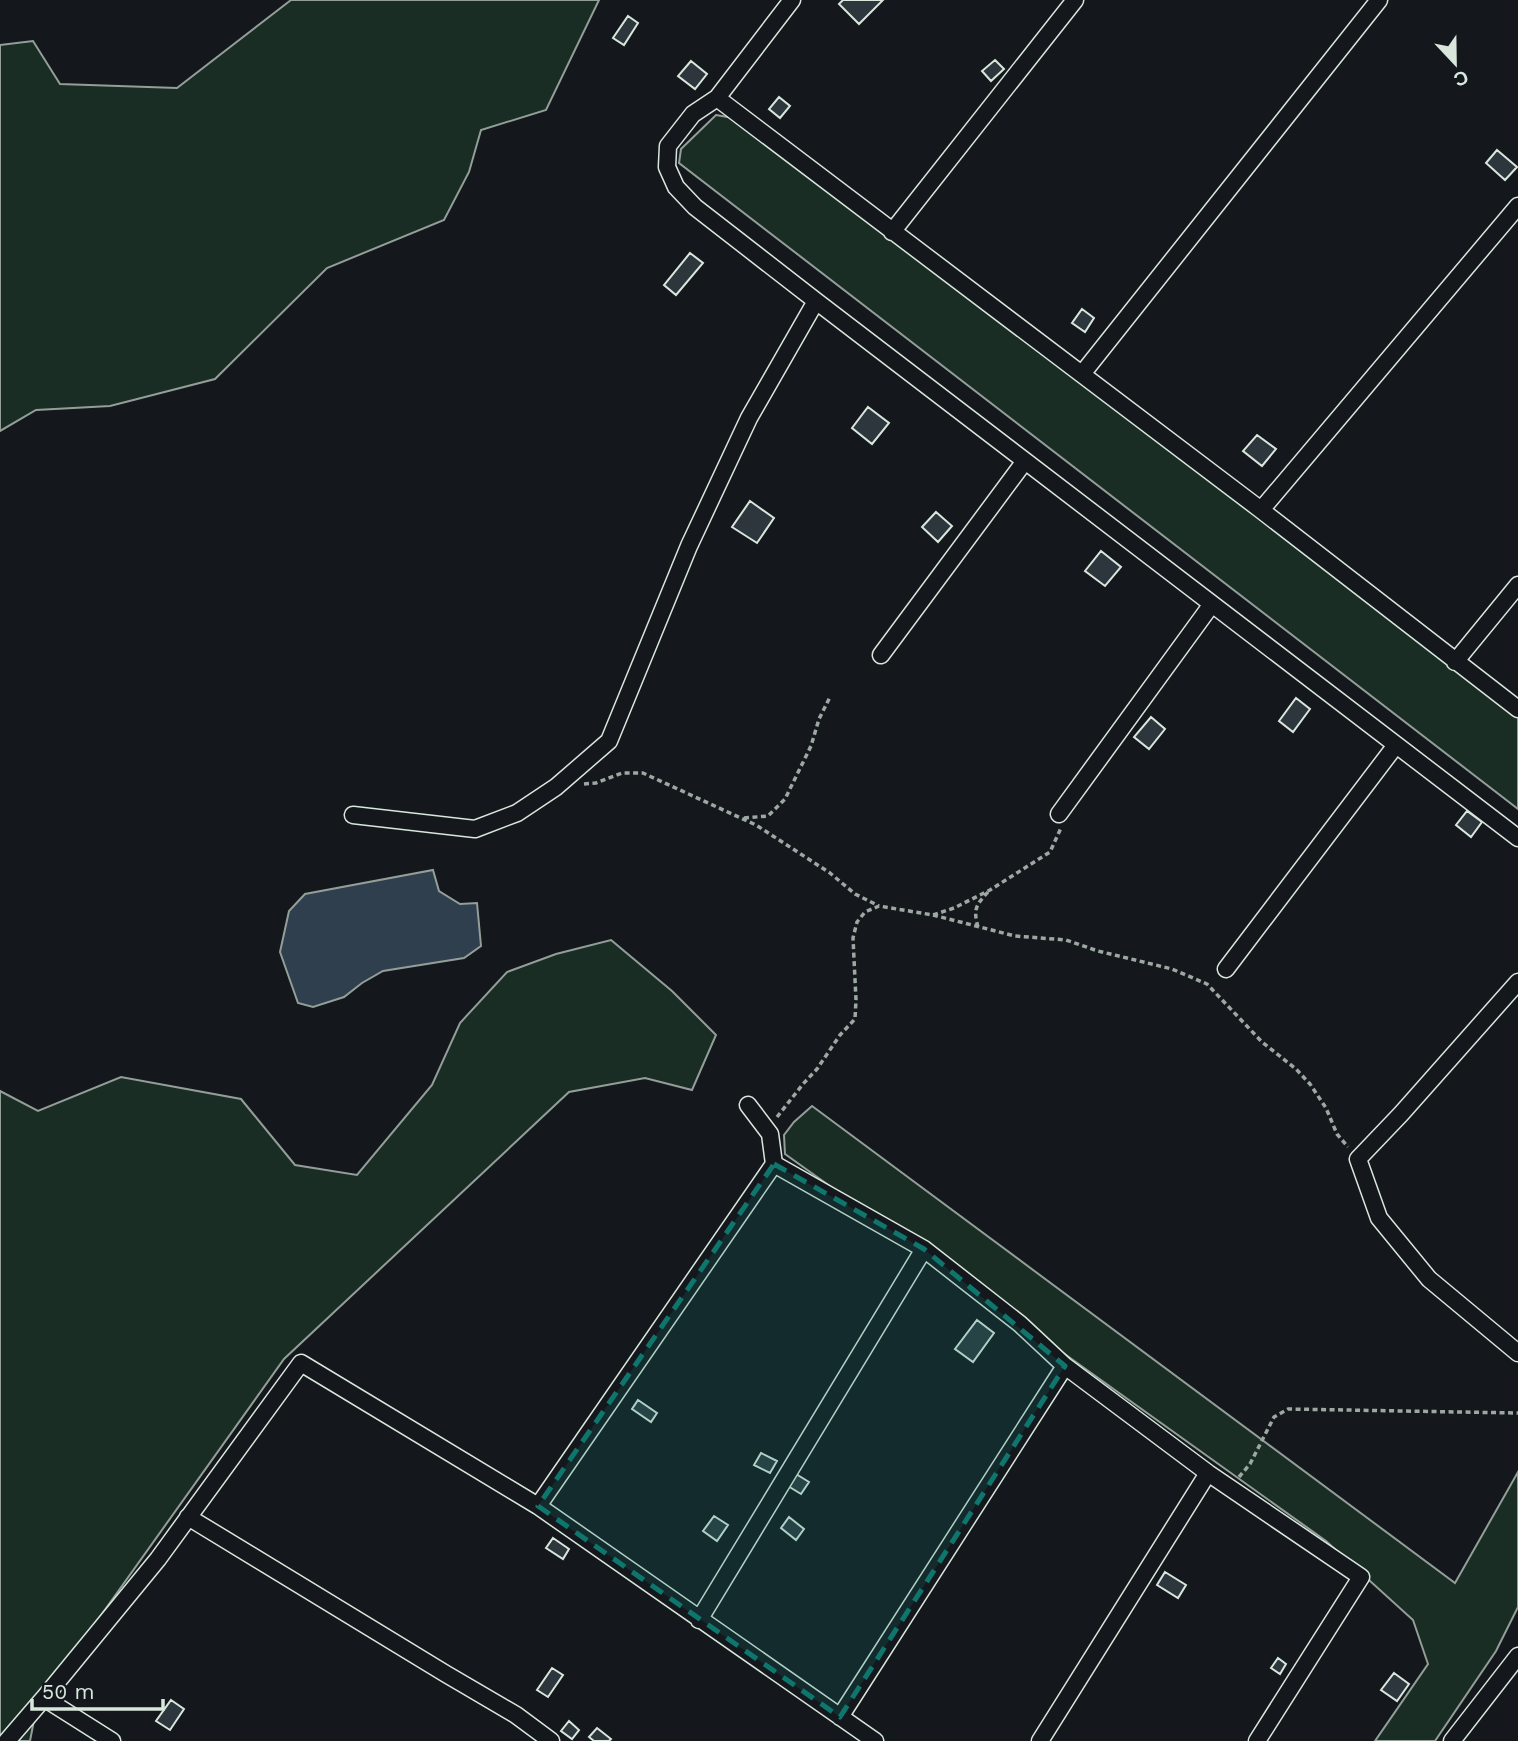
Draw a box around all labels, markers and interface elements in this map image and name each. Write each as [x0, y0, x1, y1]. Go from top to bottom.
north arrow [1420, 28, 1490, 98]
text: С [1450, 65, 1472, 92]
scale bar [32, 1668, 163, 1712]
text: 50 m [42, 1679, 94, 1704]

